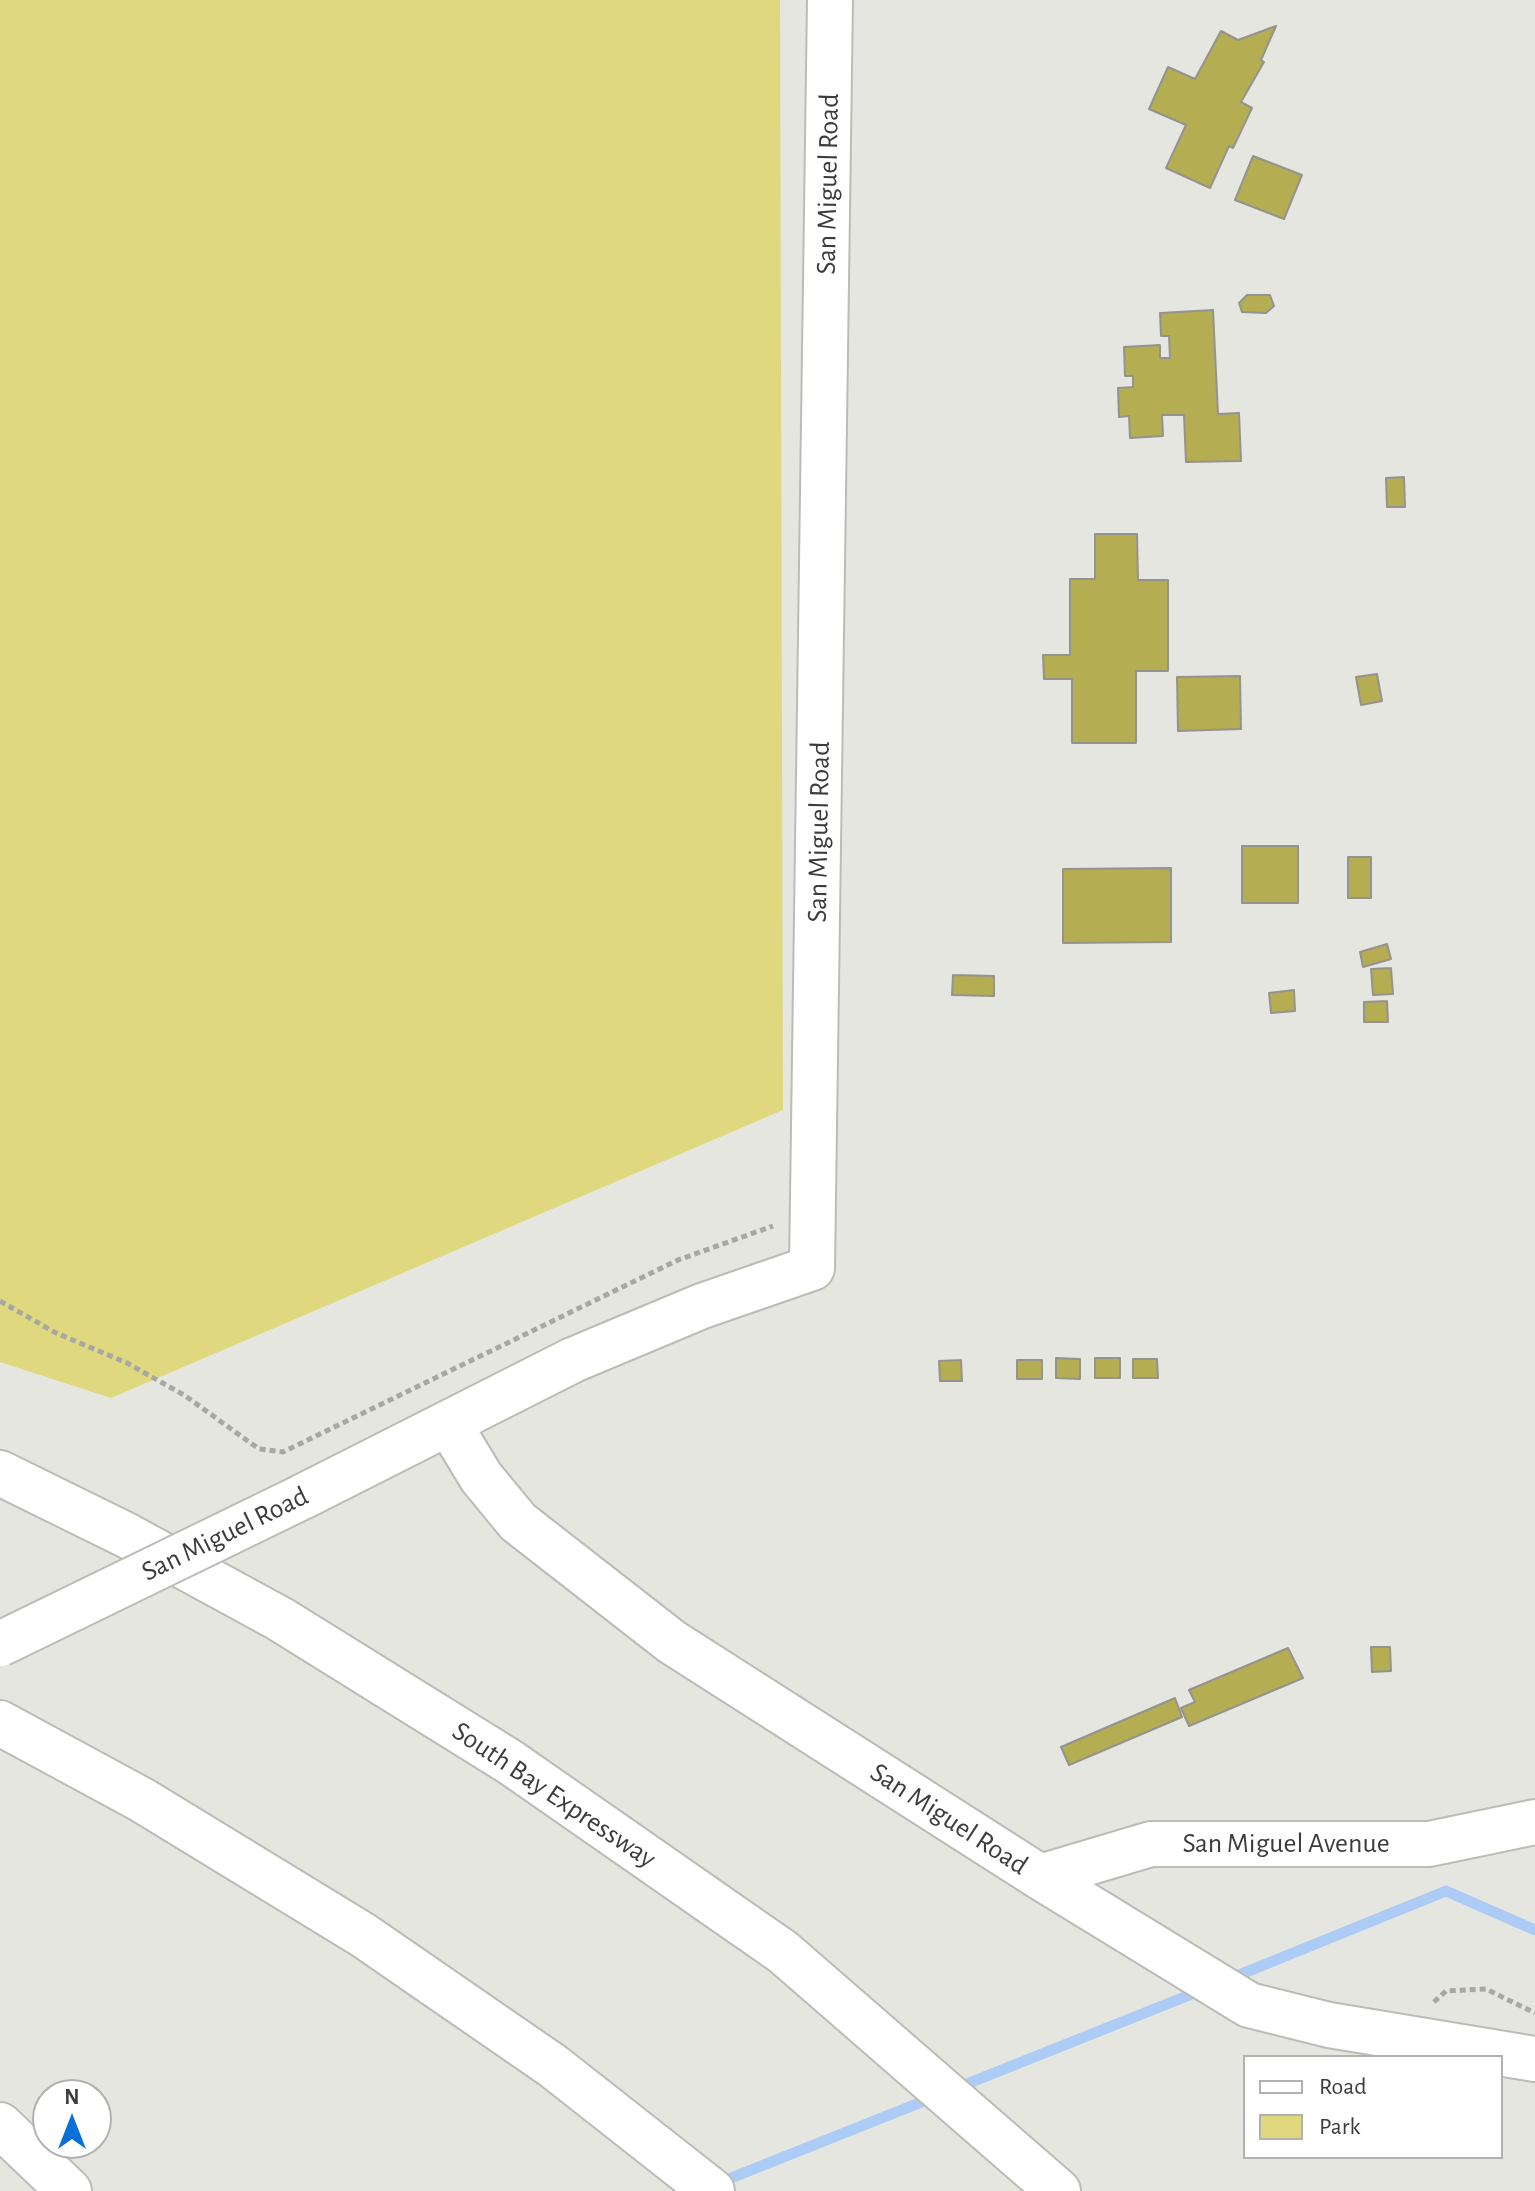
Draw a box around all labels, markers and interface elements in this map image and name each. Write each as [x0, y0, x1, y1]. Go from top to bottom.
street label: San Miguel Road [810, 93, 846, 275]
street label: San Miguel Road [801, 741, 837, 923]
street label: San Miguel Road [136, 1479, 314, 1589]
street label: South Bay Expressway [446, 1714, 662, 1876]
street label: San Miguel Road [864, 1756, 1034, 1882]
street label: San Miguel Avenue [1182, 1827, 1390, 1861]
legend [1243, 2055, 1503, 2159]
text: Road [1319, 2075, 1367, 2099]
north arrow [32, 2079, 112, 2159]
text: N [64, 2086, 80, 2108]
text: Park [1319, 2115, 1360, 2139]

